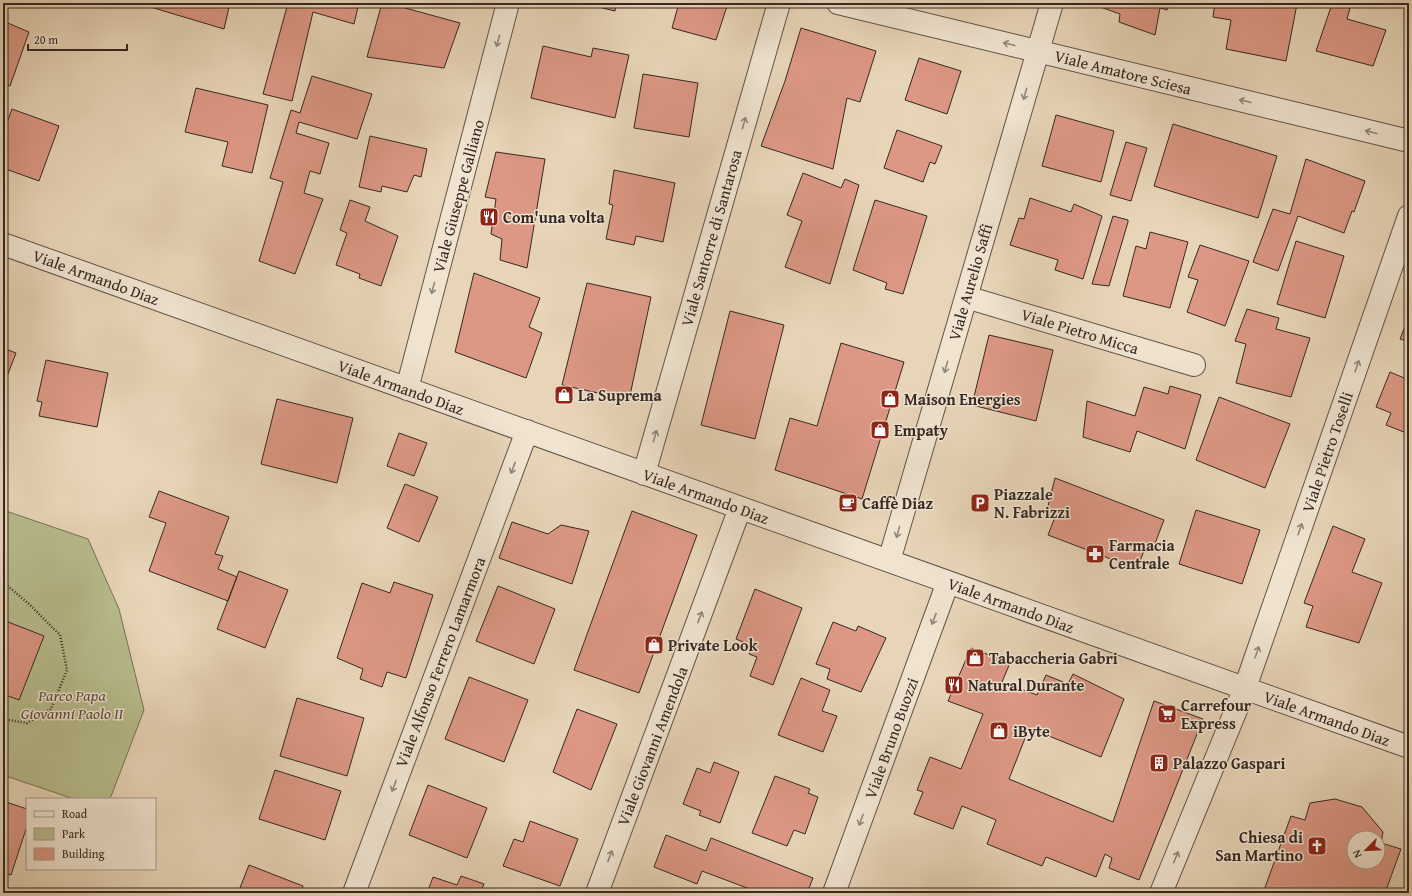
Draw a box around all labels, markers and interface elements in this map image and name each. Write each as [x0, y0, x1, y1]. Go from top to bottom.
scale bar [28, 26, 127, 52]
text: 20 m [34, 31, 58, 48]
one-way arrow [494, 34, 502, 47]
one-way arrow [1003, 40, 1016, 48]
street label: Viale Amatore Sciesa [1052, 43, 1194, 101]
one-way arrow [1021, 87, 1028, 100]
one-way arrow [1239, 97, 1252, 104]
one-way arrow [741, 116, 748, 129]
street label: Viale Giuseppe Galliano [426, 117, 490, 275]
one-way arrow [1365, 127, 1378, 135]
street label: Viale Santorre di Santarosa [674, 146, 748, 329]
place label: Com'una volta [503, 205, 606, 229]
restaurant icon: Com'una volta [478, 206, 500, 228]
street label: Viale Aurelio Saffi [942, 220, 998, 344]
street label: Viale Armando Diaz [29, 243, 163, 311]
one-way arrow [429, 282, 436, 295]
street label: Viale Pietro Micca [1018, 302, 1142, 360]
street label: Viale Armando Diaz [334, 353, 468, 421]
one-way arrow [942, 360, 949, 373]
one-way arrow [1353, 361, 1361, 373]
place label: La Suprema [578, 383, 662, 407]
shop icon: La Suprema [553, 384, 575, 406]
place label: Maison Energies [904, 387, 1021, 411]
shop icon: Maison Energies [879, 388, 901, 410]
street label: Viale Pietro Toselli [1295, 388, 1359, 516]
place label: Empaty [894, 418, 949, 442]
shop icon: Empaty [869, 419, 891, 441]
one-way arrow [652, 430, 659, 443]
one-way arrow [509, 461, 517, 473]
street label: Viale Armando Diaz [639, 462, 773, 530]
place label: Piazzale N. Fabrizzi [994, 482, 1070, 524]
place label: Caffè Diaz [862, 491, 933, 515]
cafe icon: Caffè Diaz [837, 492, 859, 514]
parking icon: Piazzale N. Fabrizzi [969, 492, 991, 514]
one-way arrow [1297, 522, 1304, 535]
one-way arrow [894, 525, 901, 538]
place label: Farmacia Centrale [1109, 533, 1175, 575]
pharmacy icon: Farmacia Centrale [1084, 543, 1106, 565]
street label: Viale Alfonso Ferrero Lamarmora [389, 553, 491, 771]
street label: Viale Armando Diaz [944, 571, 1078, 639]
one-way arrow [696, 611, 704, 623]
one-way arrow [930, 612, 938, 624]
place label: Private Look [668, 633, 758, 657]
shop icon: Private Look [643, 634, 665, 656]
place label: Tabaccheria Gabri [989, 646, 1118, 670]
one-way arrow [1254, 646, 1262, 658]
shop icon: Tabaccheria Gabri [964, 647, 986, 669]
street label: Viale Giovanni Amendola [611, 662, 694, 829]
place label: Natural Durante [968, 673, 1085, 697]
street label: Viale Bruno Buozzi [858, 674, 924, 802]
restaurant icon: Natural Durante [943, 674, 965, 696]
park label: Parco Papa Giovanni Paolo II [21, 683, 124, 725]
street label: Viale Armando Diaz [1260, 684, 1394, 752]
place label: Carrefour Express [1181, 693, 1252, 735]
supermarket icon: Carrefour Express [1156, 703, 1178, 725]
place label: iByte [1013, 719, 1050, 743]
shop icon: iByte [988, 720, 1010, 742]
place label: Palazzo Gaspari [1173, 751, 1285, 775]
building icon: Palazzo Gaspari [1148, 752, 1170, 774]
one-way arrow [389, 780, 397, 792]
legend [26, 798, 156, 870]
text: Road [62, 805, 88, 822]
one-way arrow [856, 813, 864, 825]
text: Park [62, 825, 86, 842]
place label: Chiesa di San Martino [1215, 825, 1303, 867]
north arrow [1346, 830, 1386, 870]
church icon: Chiesa di San Martino [1306, 835, 1328, 857]
text: Building [62, 845, 105, 862]
text: N [1348, 847, 1366, 861]
one-way arrow [607, 851, 615, 863]
one-way arrow [1172, 851, 1180, 863]

